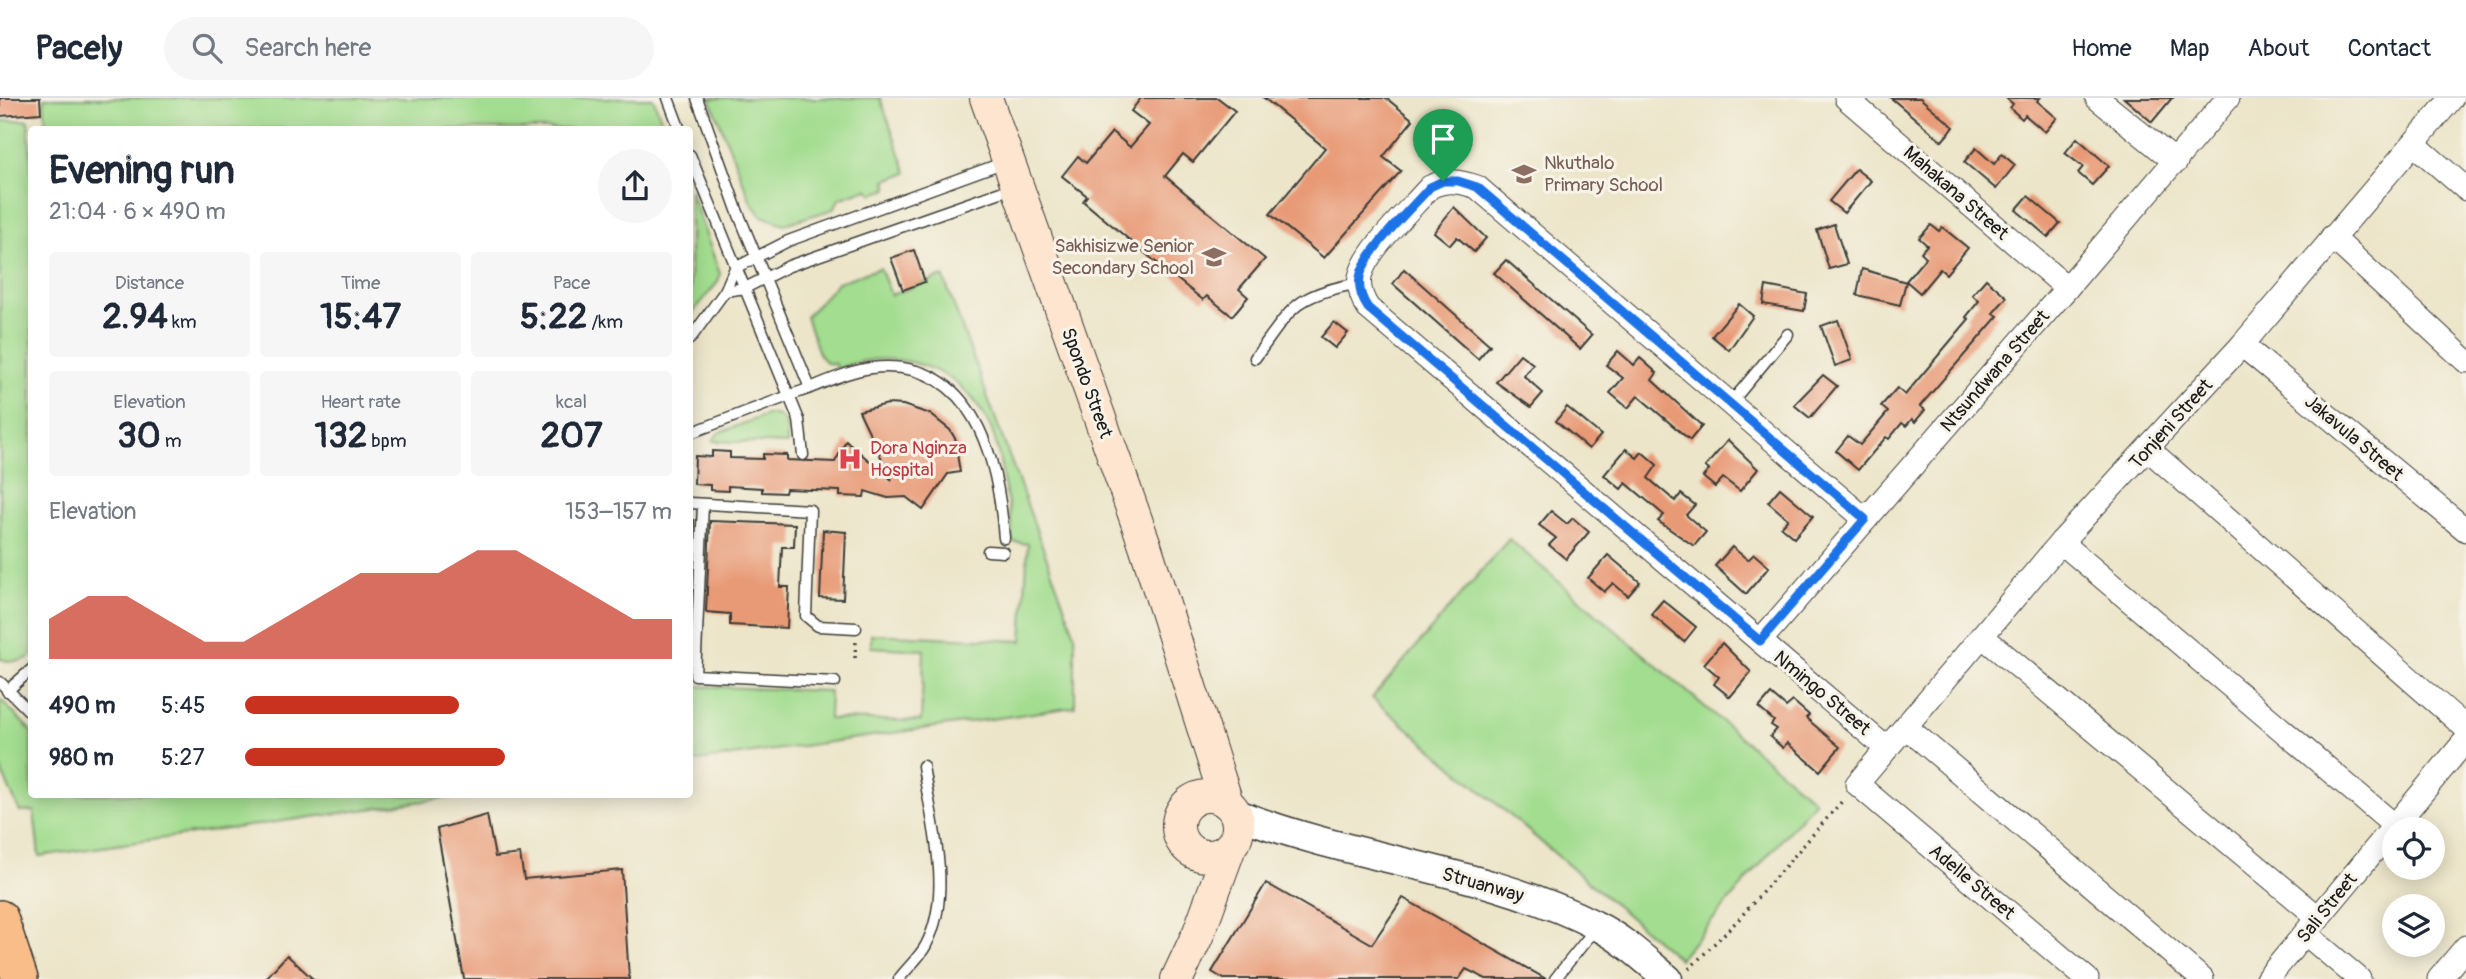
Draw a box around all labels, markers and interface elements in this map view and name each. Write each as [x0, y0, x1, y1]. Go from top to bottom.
search box [164, 17, 654, 80]
text: Pacely [35, 28, 122, 69]
icon: search [188, 29, 226, 67]
text: Search here [244, 32, 371, 64]
text: Home [2071, 34, 2132, 63]
text: Map [2170, 34, 2210, 63]
text: About [2248, 34, 2310, 63]
text: Contact [2348, 34, 2431, 63]
pin [1413, 109, 1473, 181]
icon: arrive [1424, 120, 1462, 158]
street label: Mahakana Street [1898, 141, 2014, 245]
text: Evening run [49, 147, 235, 195]
button: share [598, 149, 672, 223]
place label: Nkuthalo Primary School [1544, 151, 1663, 197]
school or university icon: Nkuthalo Primary School [1510, 160, 1538, 188]
text: 21:04 · 6 × 490 m [49, 197, 226, 226]
place label: Sakhisizwe Senior Secondary School [1051, 234, 1194, 280]
school or university icon: Sakhisizwe Senior Secondary School [1200, 243, 1228, 271]
text: Distance [115, 271, 184, 295]
text: Time [341, 271, 380, 295]
text: Pace [553, 271, 590, 295]
text: 2.94 [102, 295, 168, 339]
text: 15:47 [320, 295, 401, 339]
text: 5:22 [520, 295, 587, 339]
street label: Ntsundwana Street [1935, 305, 2055, 437]
text: km [168, 310, 197, 334]
text: /km [587, 310, 623, 334]
street label: Spondo Street [1056, 325, 1118, 442]
street label: Tonjeni Street [2124, 374, 2218, 474]
text: Elevation [113, 390, 186, 414]
text: Heart rate [320, 390, 401, 414]
text: kcal [556, 390, 587, 414]
street label: Jakavula Street [2300, 390, 2409, 487]
text: 30 [117, 414, 161, 458]
text: 132 [314, 414, 367, 458]
text: 207 [541, 414, 603, 458]
text: m [161, 429, 182, 453]
text: bpm [367, 429, 407, 453]
place label: Dora Nginza Hospital [870, 436, 967, 482]
hospital icon: Dora Nginza Hospital [836, 445, 864, 473]
text: Elevation [49, 497, 137, 526]
text: 153–157 m [565, 497, 672, 526]
street label: Nmingo Street [1769, 646, 1876, 741]
text: 490 m [49, 691, 115, 720]
text: 5:45 [161, 691, 205, 720]
text: 980 m [49, 743, 114, 772]
text: 5:27 [161, 743, 205, 772]
map controls [2382, 817, 2445, 957]
button: locate [2382, 817, 2445, 880]
street label: Adelle Street [1924, 839, 2020, 925]
street label: Struanway [1439, 862, 1527, 908]
street label: Sali Street [2291, 868, 2363, 948]
button: layers [2382, 894, 2445, 957]

